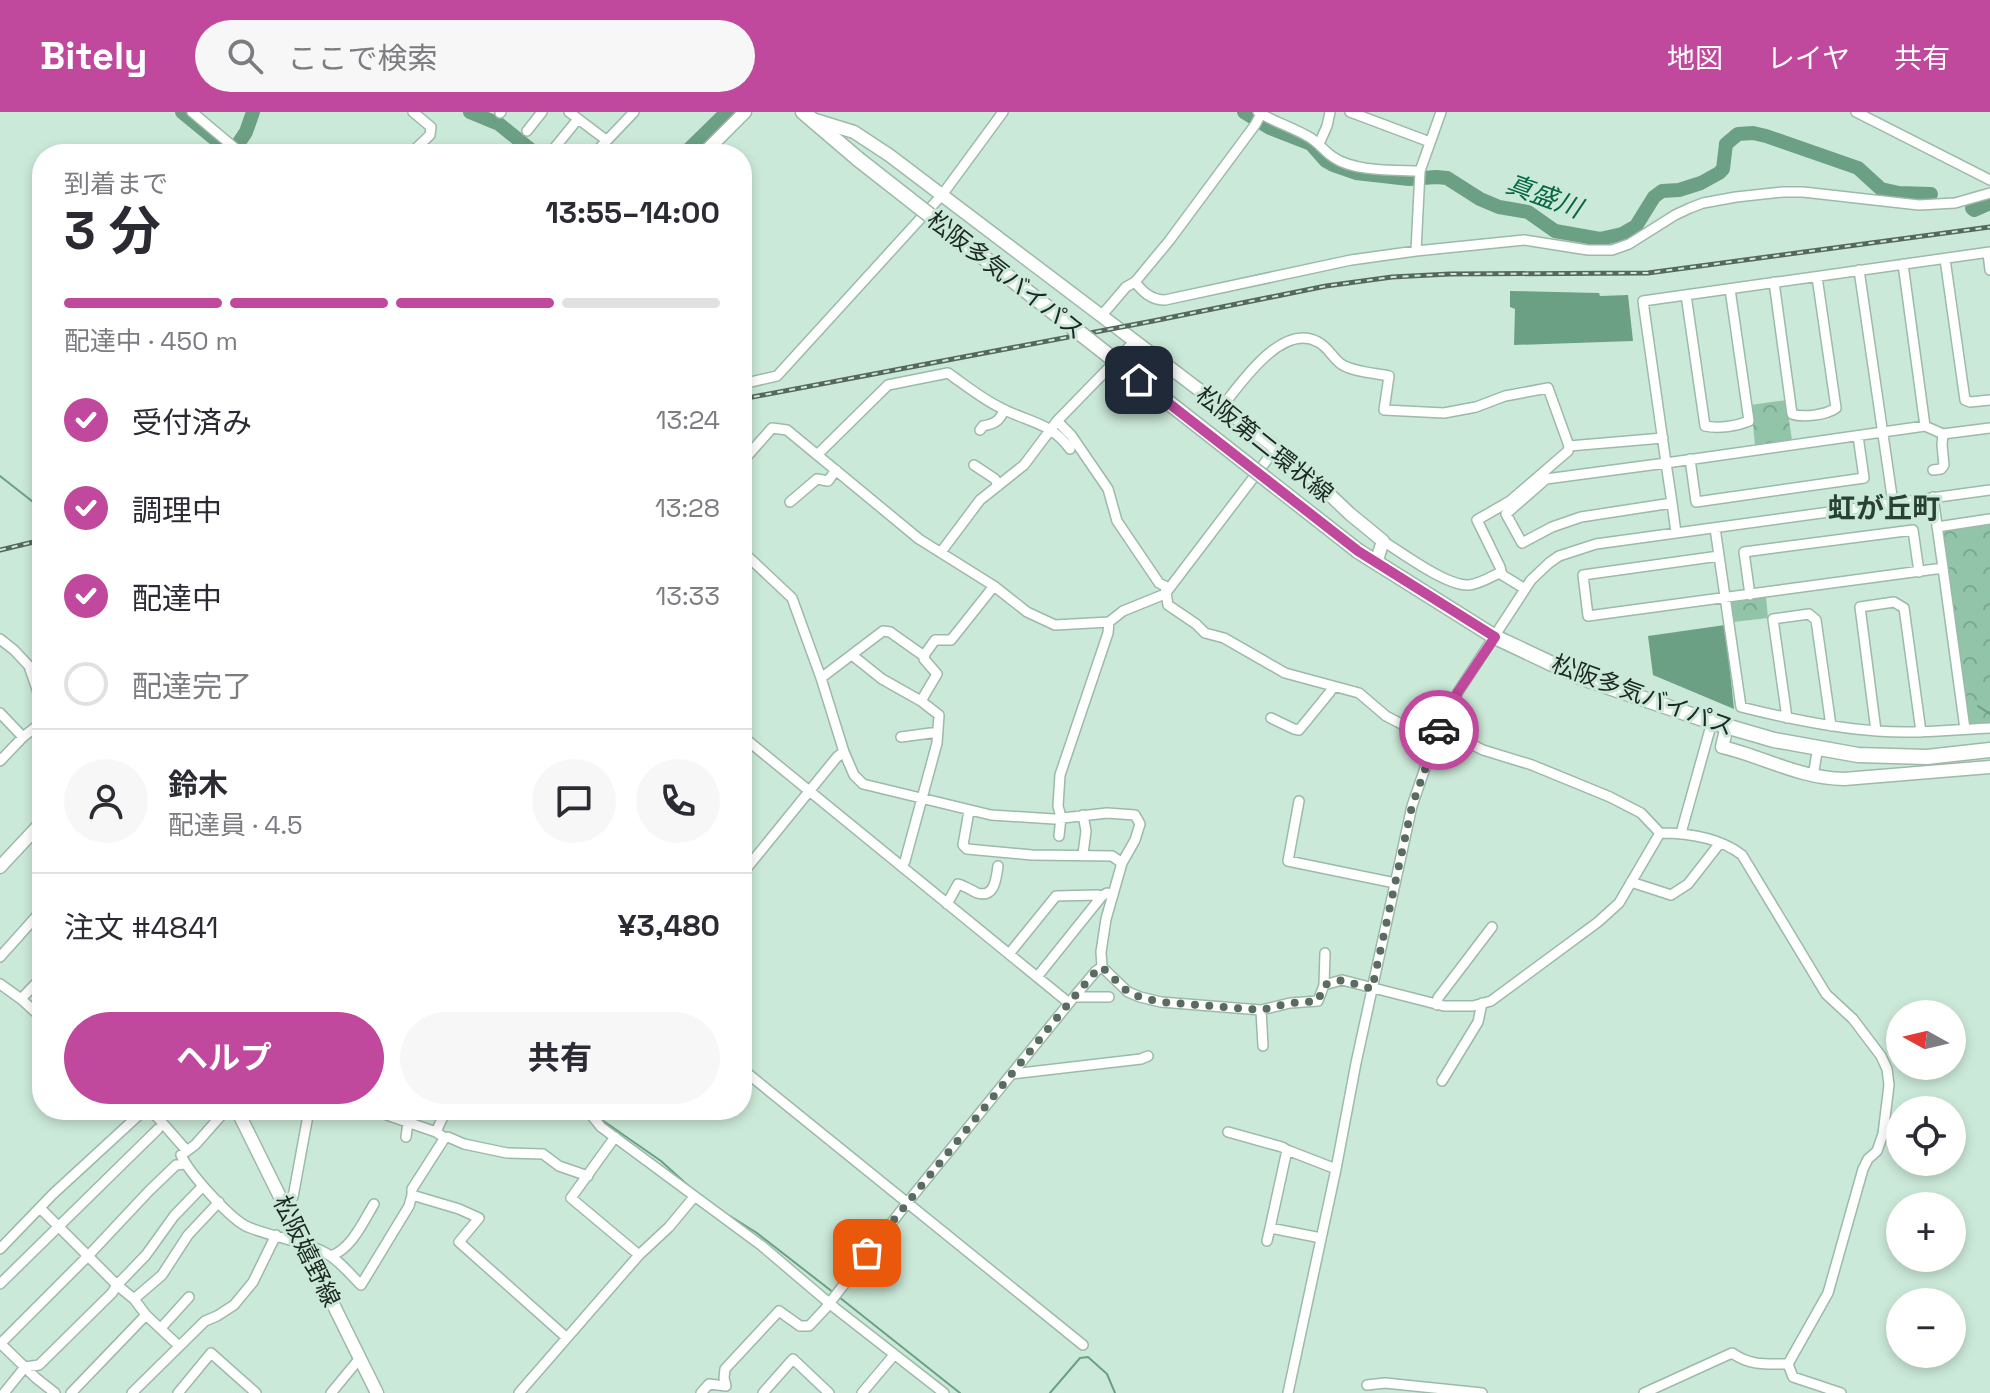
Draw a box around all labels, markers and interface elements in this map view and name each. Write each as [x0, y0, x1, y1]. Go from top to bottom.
search box [195, 20, 755, 92]
text: Bitely [40, 32, 147, 80]
icon: search [223, 34, 267, 78]
text: ここで検索 [287, 39, 437, 78]
text: 地図 [1667, 40, 1723, 76]
text: レイヤ [1767, 40, 1850, 76]
text: 共有 [1894, 40, 1950, 76]
text: 到着まで [64, 167, 168, 201]
water label: 真盛川 [1502, 167, 1589, 226]
text: 13:55–14:00 [545, 193, 720, 232]
text: 3 分 [64, 198, 161, 264]
street label: 松阪多気バイパス [921, 204, 1091, 346]
text: 配達中 · 450 m [64, 324, 238, 358]
pin [1105, 346, 1173, 414]
icon: home [1117, 358, 1161, 402]
street label: 松阪第二環状線 [1190, 379, 1340, 509]
icon: check [64, 398, 108, 442]
text: 受付済み [132, 403, 252, 442]
text: 13:24 [656, 403, 720, 437]
icon: check [64, 486, 108, 530]
district label: 虹が丘町 [1828, 490, 1940, 526]
text: 調理中 [132, 491, 222, 530]
text: 13:28 [655, 491, 720, 525]
icon: check [64, 574, 108, 618]
text: 配達中 [132, 579, 222, 618]
text: 13:33 [655, 579, 720, 613]
street label: 松阪多気バイパス [1548, 648, 1738, 742]
text: 配達完了 [132, 667, 252, 706]
courier [1399, 690, 1479, 770]
icon: car [1417, 708, 1461, 752]
button: person [64, 759, 148, 843]
button: chat [532, 759, 616, 843]
button: phone [636, 759, 720, 843]
text: 鈴木 [168, 765, 228, 804]
text: 配達員 · 4.5 [168, 808, 303, 842]
text: ¥3,480 [618, 906, 720, 945]
text: 注文 #4841 [64, 908, 219, 947]
north arrow [1886, 1000, 1966, 1080]
map controls [1886, 1000, 1966, 1368]
button: ヘルプ [64, 1012, 384, 1104]
button: 共有 [400, 1012, 720, 1104]
button: locate [1886, 1096, 1966, 1176]
street label: 松阪嬉野線 [267, 1190, 347, 1312]
button: + [1886, 1192, 1966, 1272]
pin [833, 1219, 901, 1287]
icon: bag [845, 1231, 889, 1275]
button: − [1886, 1288, 1966, 1368]

